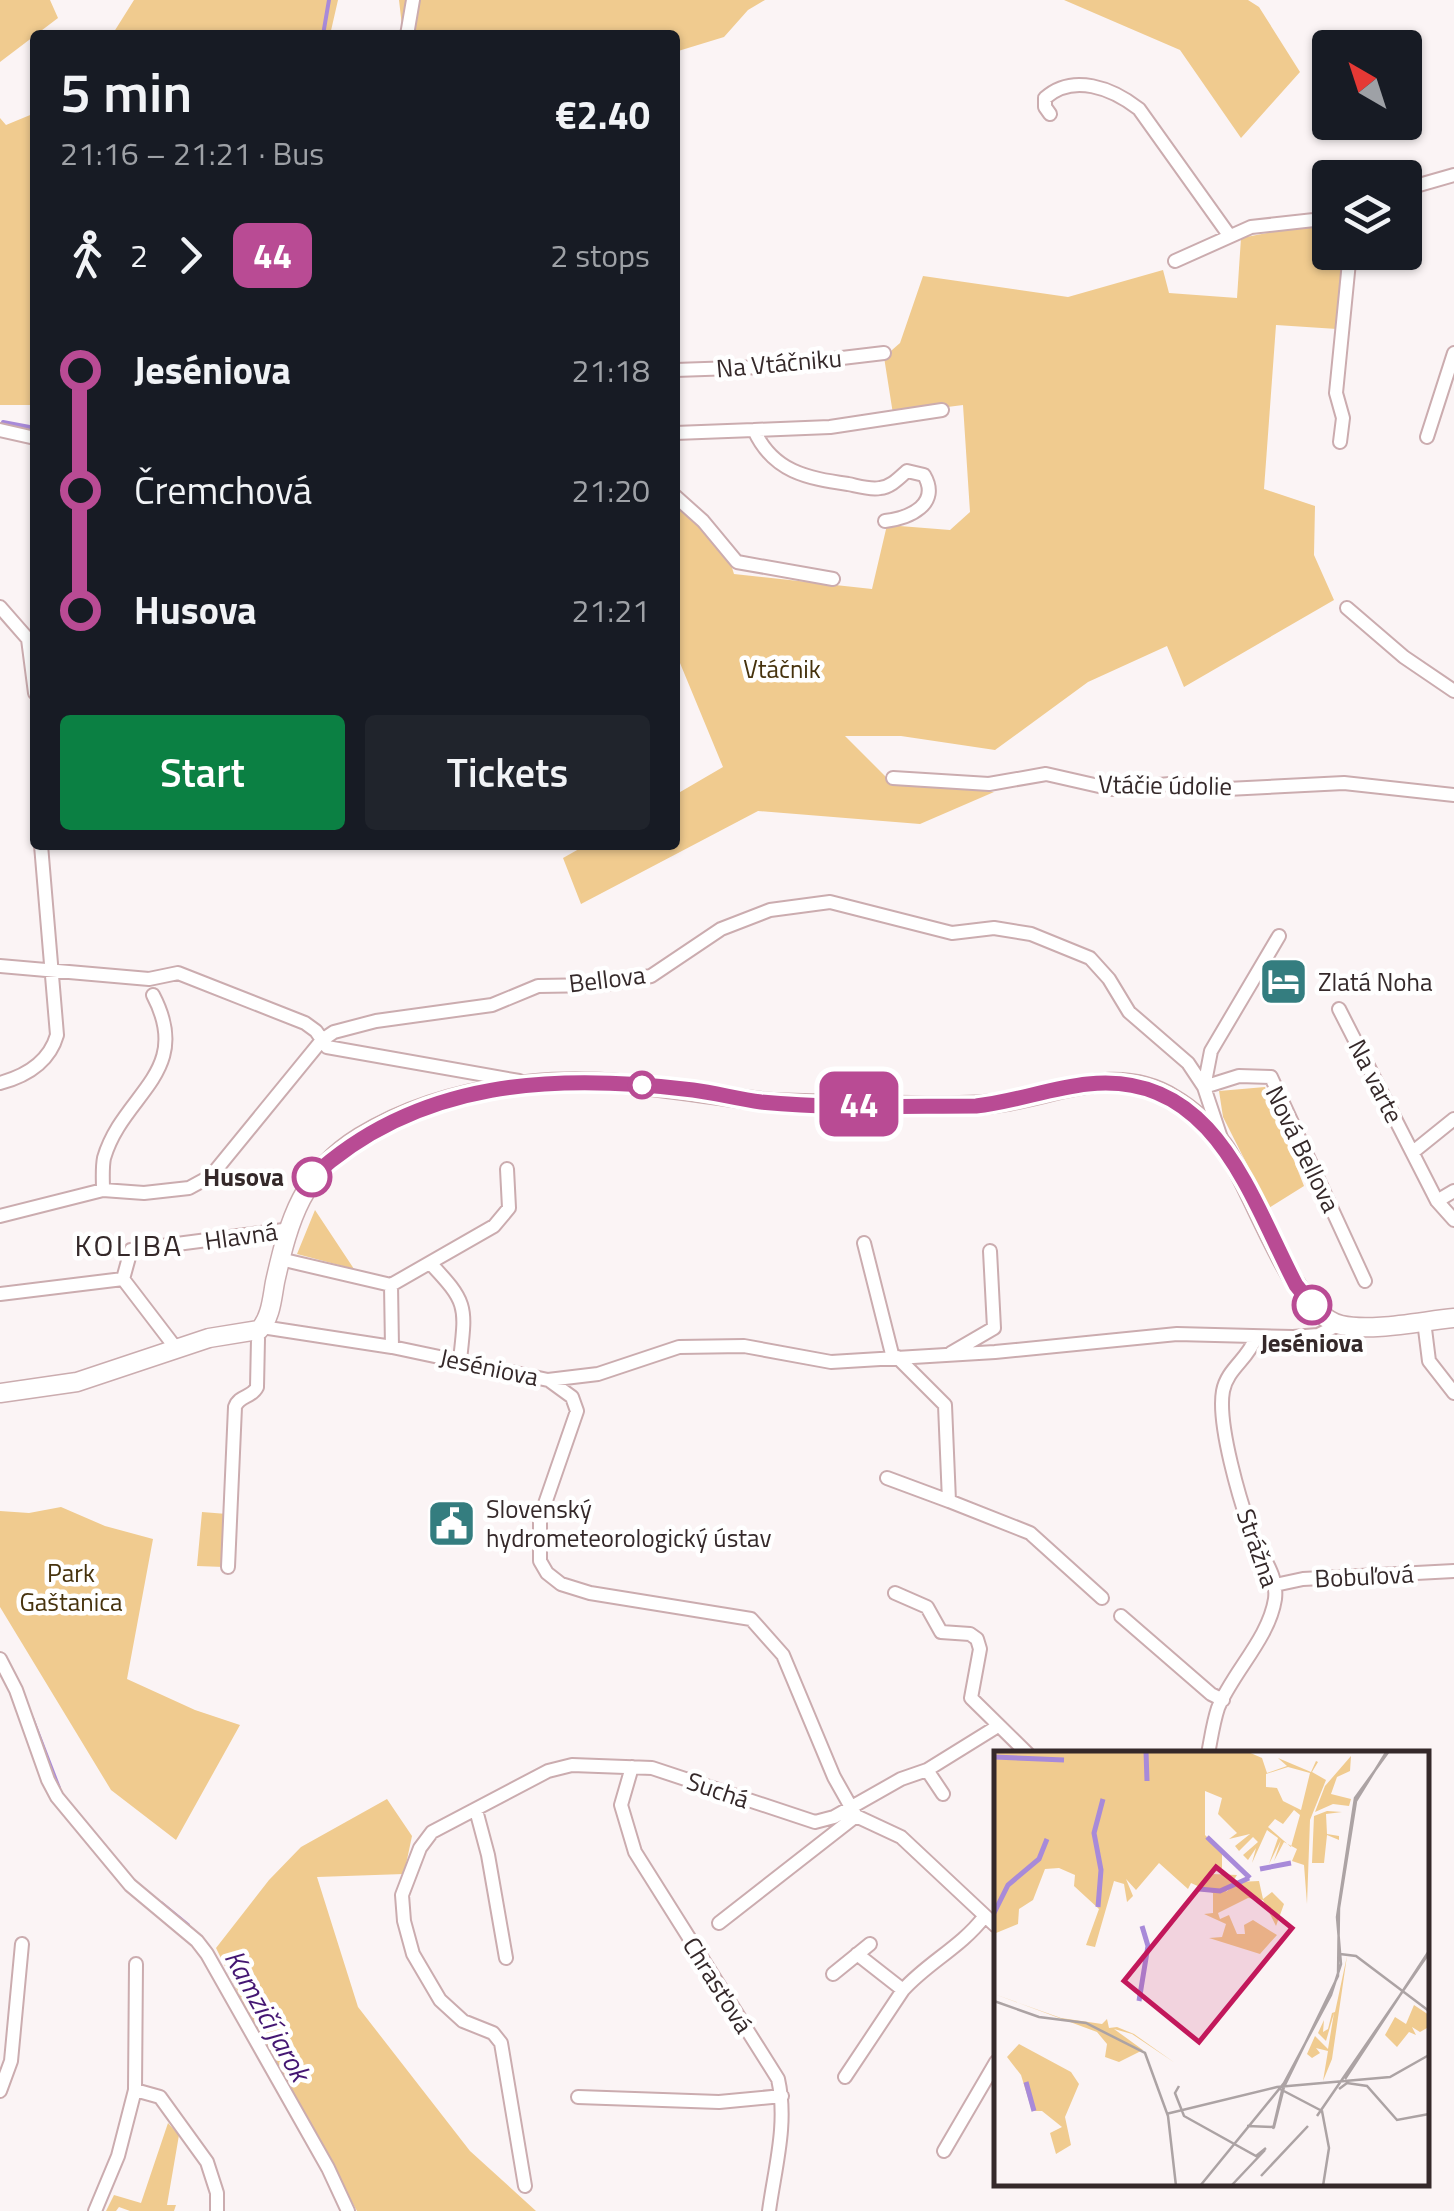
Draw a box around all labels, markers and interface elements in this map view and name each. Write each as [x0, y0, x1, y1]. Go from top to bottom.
north arrow [1312, 30, 1422, 140]
map controls [1312, 30, 1422, 270]
text: 5 min [60, 50, 192, 133]
text: €2.40 [555, 86, 650, 144]
text: 21:16 – 21:21 · Bus [60, 129, 324, 177]
button: layers [1312, 160, 1422, 270]
icon: walk [60, 228, 115, 283]
icon: forward [163, 228, 218, 283]
text: 44 [253, 228, 292, 282]
text: 2 [130, 231, 148, 279]
text: 2 stops [550, 231, 650, 279]
street label: Na Vtáčniku [715, 339, 843, 387]
text: Jeséniova [134, 341, 291, 399]
text: 21:18 [571, 346, 650, 394]
text: Čremchová [134, 461, 312, 519]
text: 21:20 [571, 466, 650, 514]
text: Husova [134, 581, 257, 639]
text: 21:21 [571, 586, 650, 634]
park label: Vtáčnik [743, 650, 821, 688]
button: Start [60, 715, 345, 830]
button: Tickets [365, 715, 650, 830]
street label: Vtáčie údolie [1098, 765, 1232, 805]
street label: Bellova [567, 955, 648, 1003]
hotel icon: Zlatá Noha [1257, 956, 1309, 1008]
place label: Zlatá Noha [1318, 963, 1433, 1001]
street label: Na varte [1339, 1033, 1413, 1129]
unlabelled marker [629, 1072, 655, 1098]
line badge: 44 [814, 1072, 904, 1136]
text: 44 [839, 1077, 879, 1131]
street label: Nová Bellova [1256, 1079, 1350, 1219]
place label: Husova [203, 1158, 284, 1196]
marker: Husova [293, 1158, 331, 1196]
street label: Hlavná [202, 1212, 280, 1260]
district label: KOLIBA [74, 1222, 184, 1268]
marker: Jeséniova [1293, 1286, 1331, 1324]
place label: Jeséniova [1260, 1324, 1364, 1362]
street label: Jeséniova [436, 1338, 542, 1396]
place label: Slovenský hydrometeorologický ústav [486, 1490, 771, 1557]
public building icon: Slovenský hydrometeorologický ústav [425, 1497, 477, 1549]
street label: Strážna [1227, 1504, 1289, 1593]
park label: Park Gaštanica [19, 1554, 123, 1621]
street label: Bobuľová [1314, 1554, 1415, 1598]
inset map [994, 1751, 1429, 2186]
street label: Suchá [682, 1762, 755, 1818]
street label: Chrasťová [673, 1929, 763, 2041]
water label: Kamzičí jarok [214, 1941, 324, 2092]

